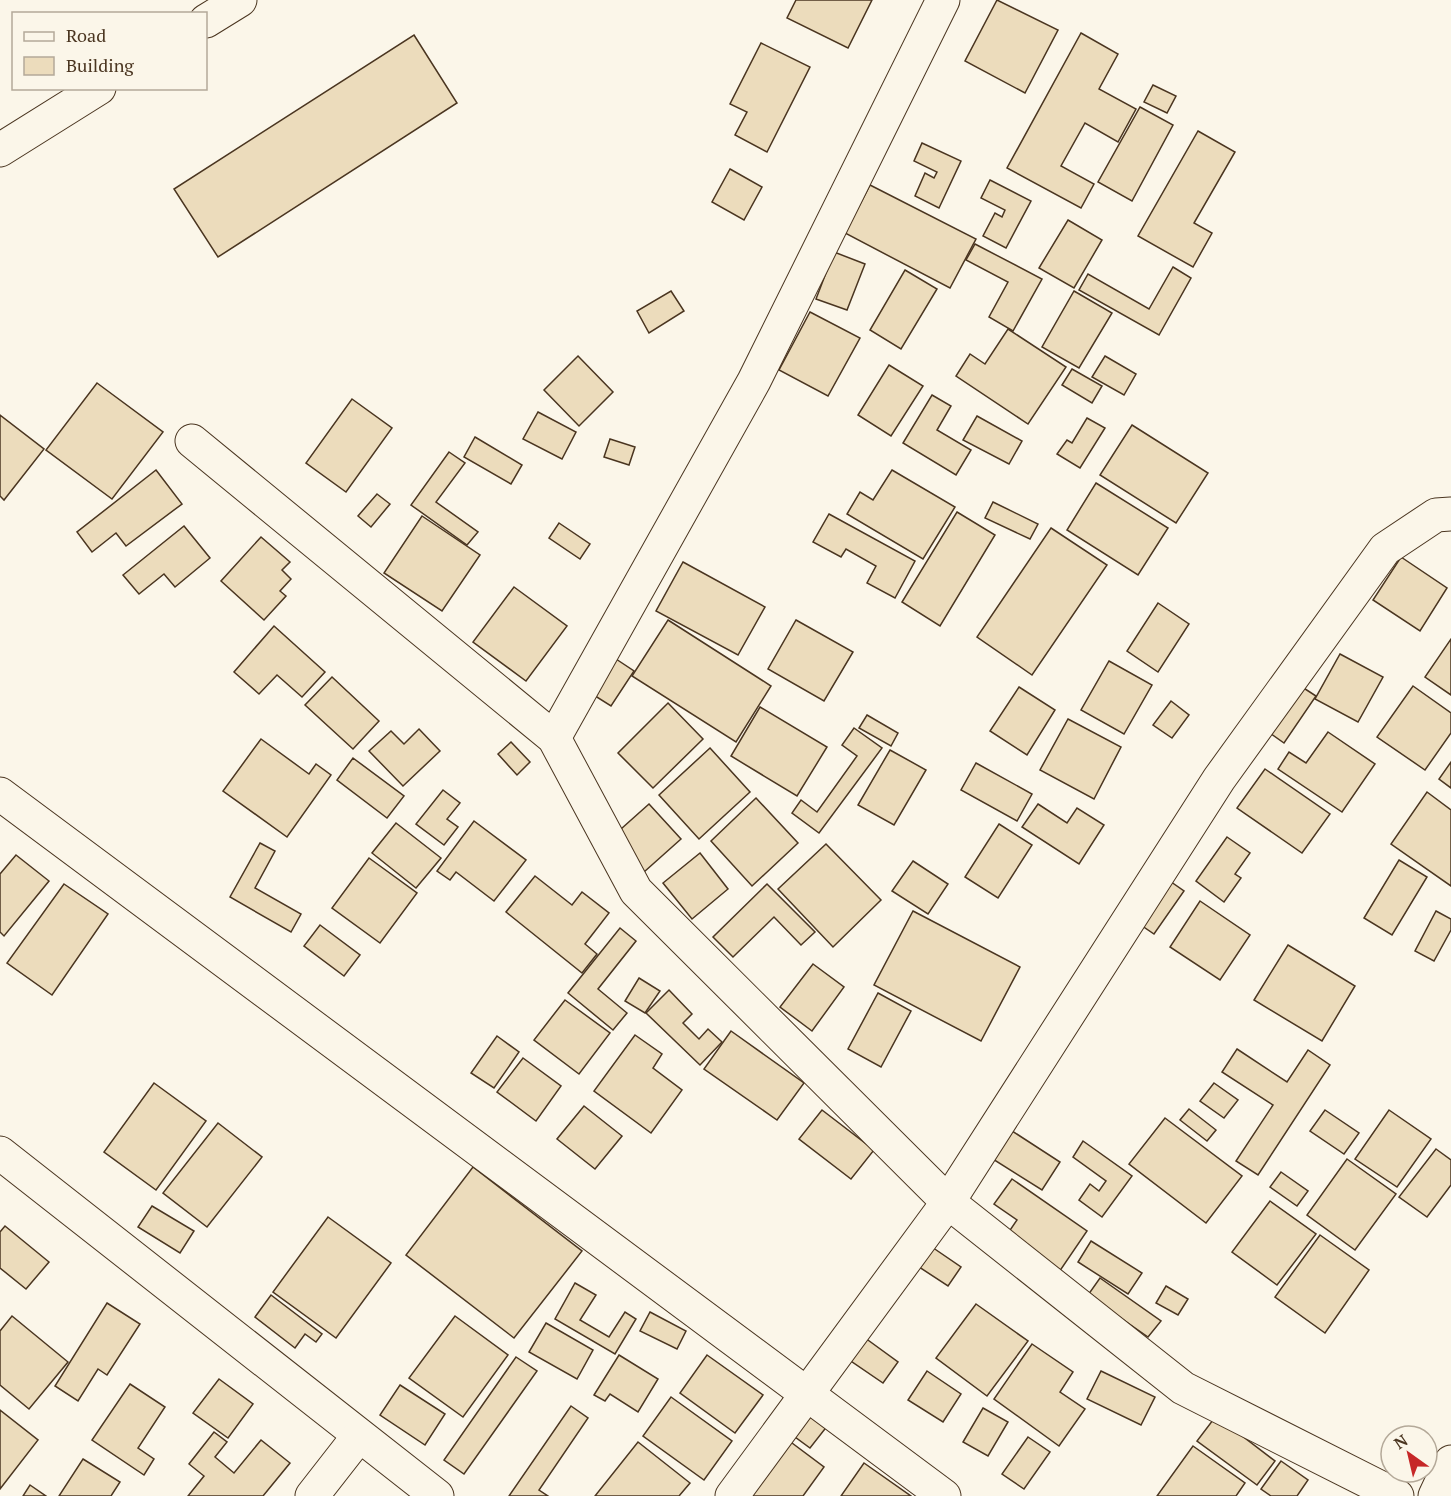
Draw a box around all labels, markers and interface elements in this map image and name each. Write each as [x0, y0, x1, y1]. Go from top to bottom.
legend [12, 12, 207, 90]
text: Road [66, 23, 106, 47]
text: Building [66, 53, 134, 77]
north arrow [1379, 1424, 1439, 1484]
text: N [1389, 1429, 1412, 1454]

